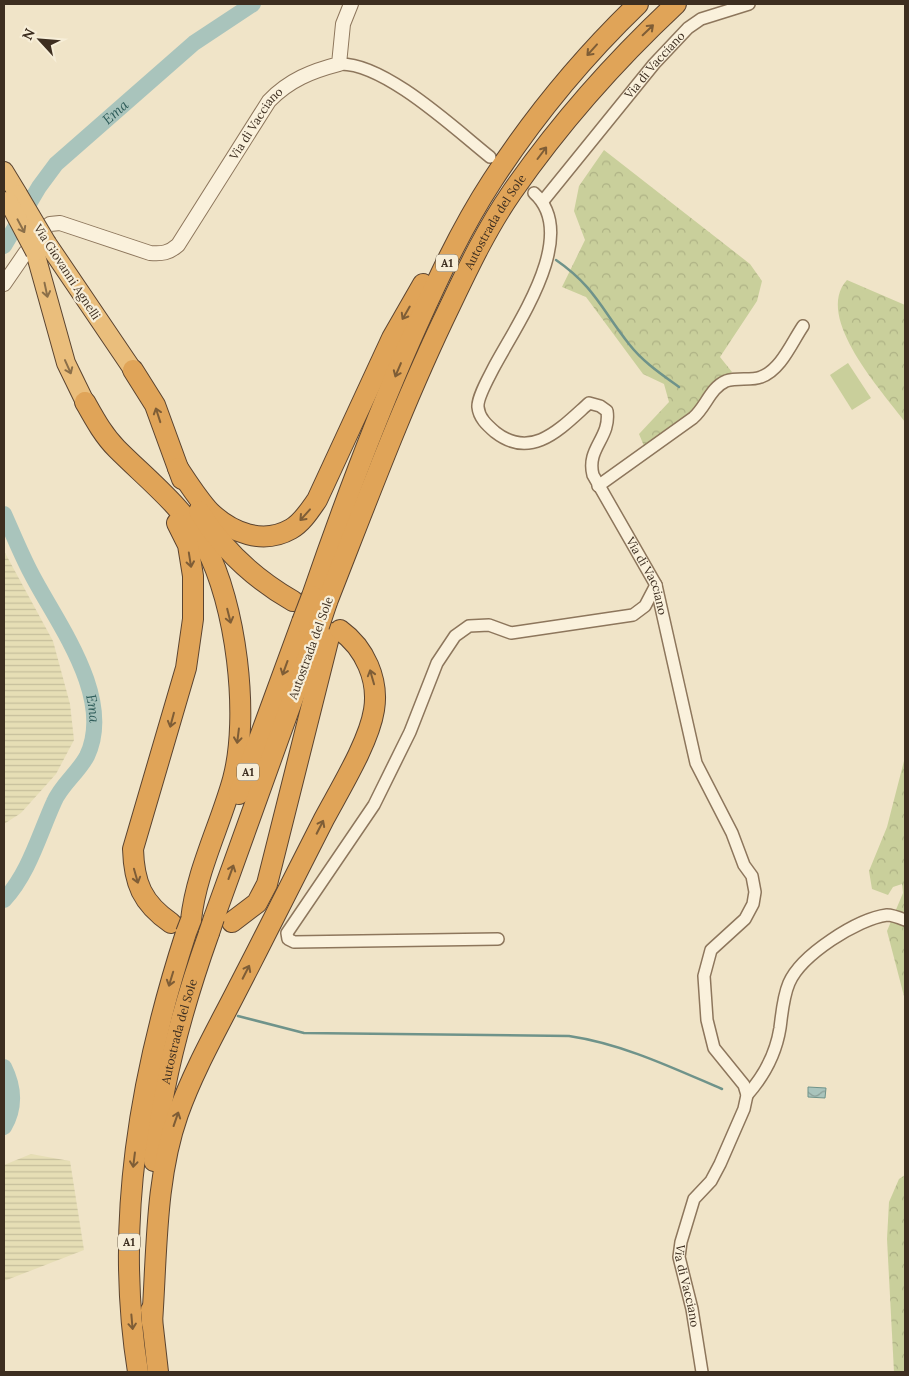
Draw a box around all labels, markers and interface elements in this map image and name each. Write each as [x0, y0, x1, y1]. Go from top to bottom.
north arrow [15, 15, 65, 65]
one-way arrow [642, 24, 654, 36]
text: N [18, 25, 39, 43]
street label: Via di Vacciano [620, 28, 688, 102]
one-way arrow [587, 44, 598, 57]
street label: Via di Vacciano [225, 84, 286, 163]
water label: Ema [99, 96, 132, 128]
one-way arrow [537, 146, 547, 160]
street label: Autostrada del Sole [460, 171, 529, 273]
one-way arrow [17, 219, 27, 233]
street label: Via Giovanni Agnelli [30, 220, 104, 322]
road number: A1 [436, 254, 458, 272]
one-way arrow [42, 282, 51, 298]
one-way arrow [401, 306, 411, 320]
one-way arrow [63, 359, 73, 374]
one-way arrow [392, 363, 401, 378]
one-way arrow [153, 408, 162, 423]
one-way arrow [300, 508, 311, 521]
street label: Via di Vacciano [623, 533, 670, 616]
one-way arrow [186, 551, 196, 567]
street label: Autostrada del Sole [285, 594, 336, 702]
one-way arrow [225, 608, 234, 624]
one-way arrow [280, 660, 289, 675]
one-way arrow [366, 670, 376, 686]
water label: Ema [82, 693, 103, 723]
one-way arrow [167, 711, 177, 727]
one-way arrow [233, 728, 243, 744]
road number: A1 [237, 764, 259, 780]
one-way arrow [316, 820, 325, 835]
one-way arrow [227, 865, 236, 881]
one-way arrow [132, 868, 141, 884]
one-way arrow [242, 965, 251, 980]
one-way arrow [165, 971, 175, 987]
street label: Autostrada del Sole [158, 977, 200, 1086]
one-way arrow [172, 1111, 181, 1127]
one-way arrow [129, 1152, 139, 1168]
road number: A1 [118, 1234, 140, 1250]
street label: Via di Vacciano [672, 1242, 703, 1328]
one-way arrow [127, 1314, 137, 1330]

